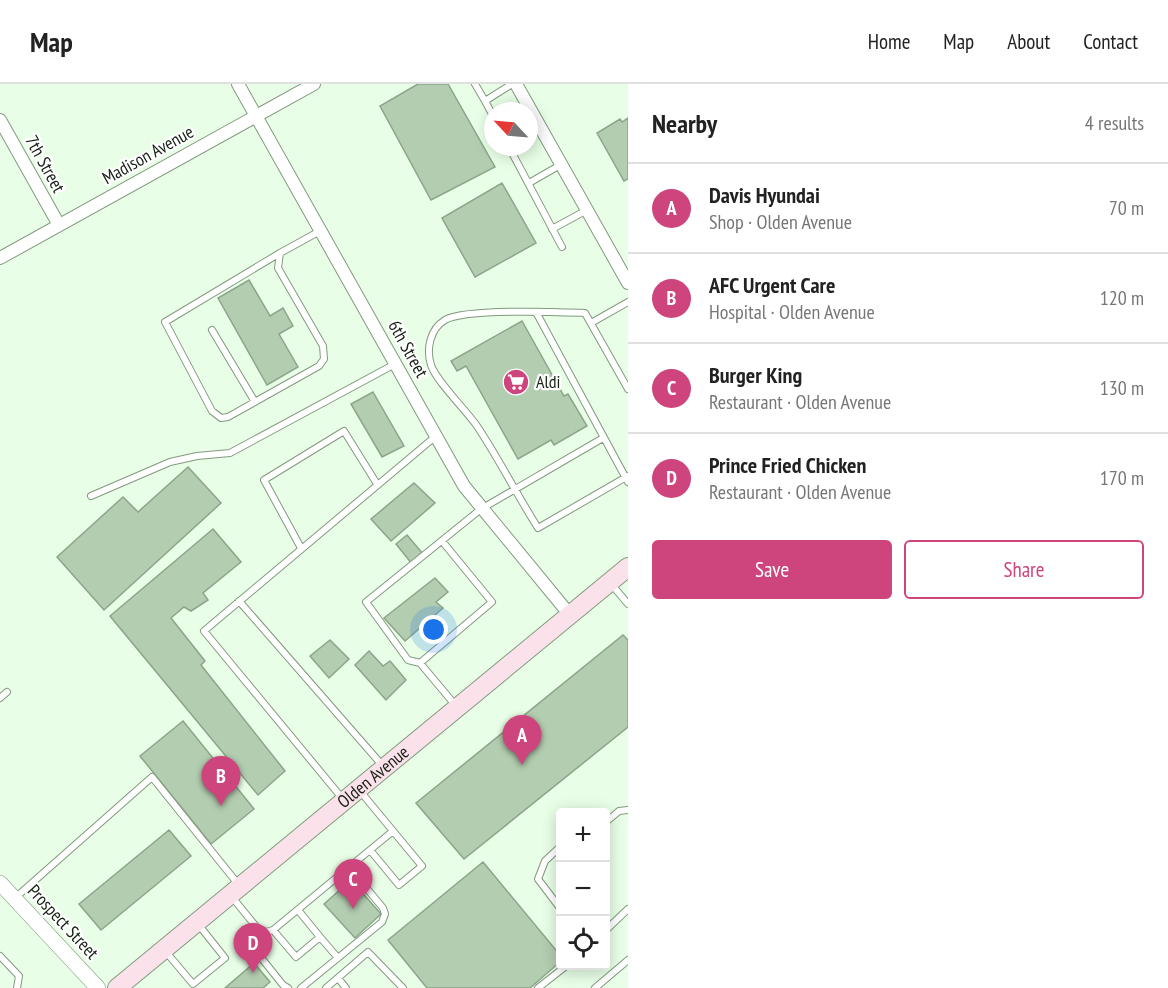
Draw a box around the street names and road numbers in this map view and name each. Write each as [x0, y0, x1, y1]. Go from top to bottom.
street label: Madison Avenue [98, 120, 197, 189]
street label: 7th Street [20, 131, 71, 196]
street label: 6th Street [383, 316, 434, 382]
street label: Olden Avenue [332, 740, 413, 813]
street label: Prospect Street [23, 879, 104, 964]

